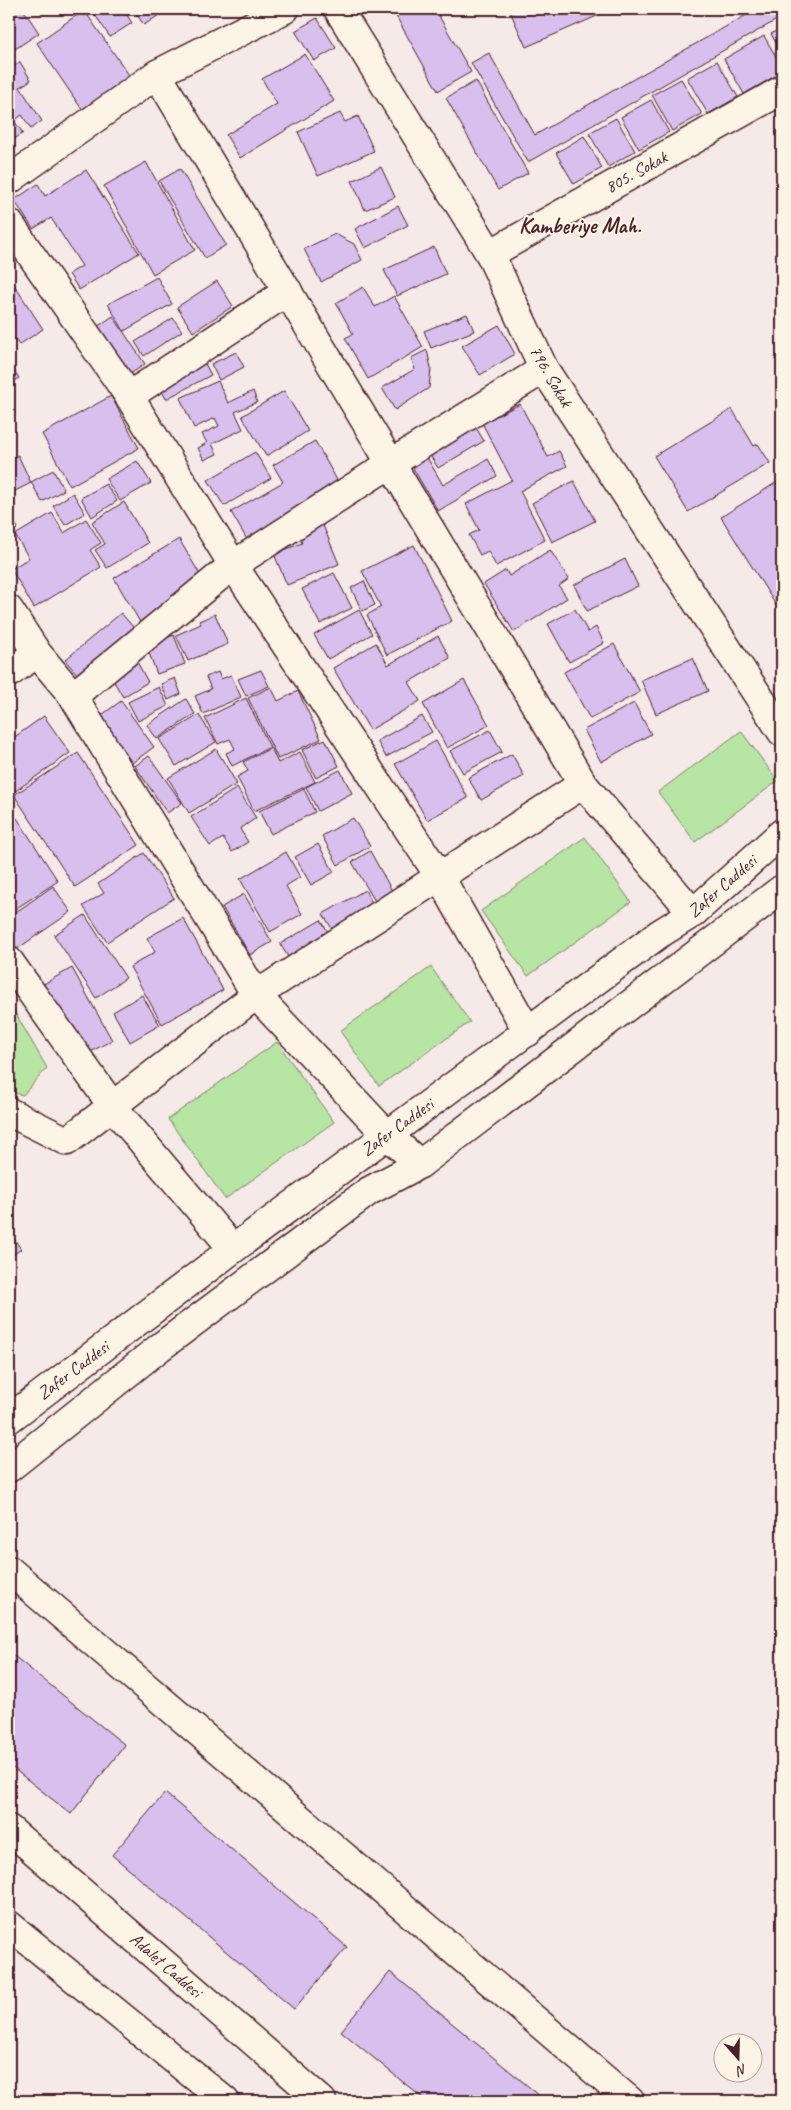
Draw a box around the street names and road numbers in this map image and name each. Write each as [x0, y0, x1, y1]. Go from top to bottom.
street label: 805. Sokak [601, 145, 672, 198]
street label: 796. Sokak [525, 341, 578, 412]
street label: Zafer Caddesi [683, 848, 763, 922]
street label: Zafer Caddesi [356, 1092, 440, 1161]
street label: Zafer Caddesi [33, 1334, 115, 1404]
street label: Adalet Caddesi [125, 1928, 209, 2004]

